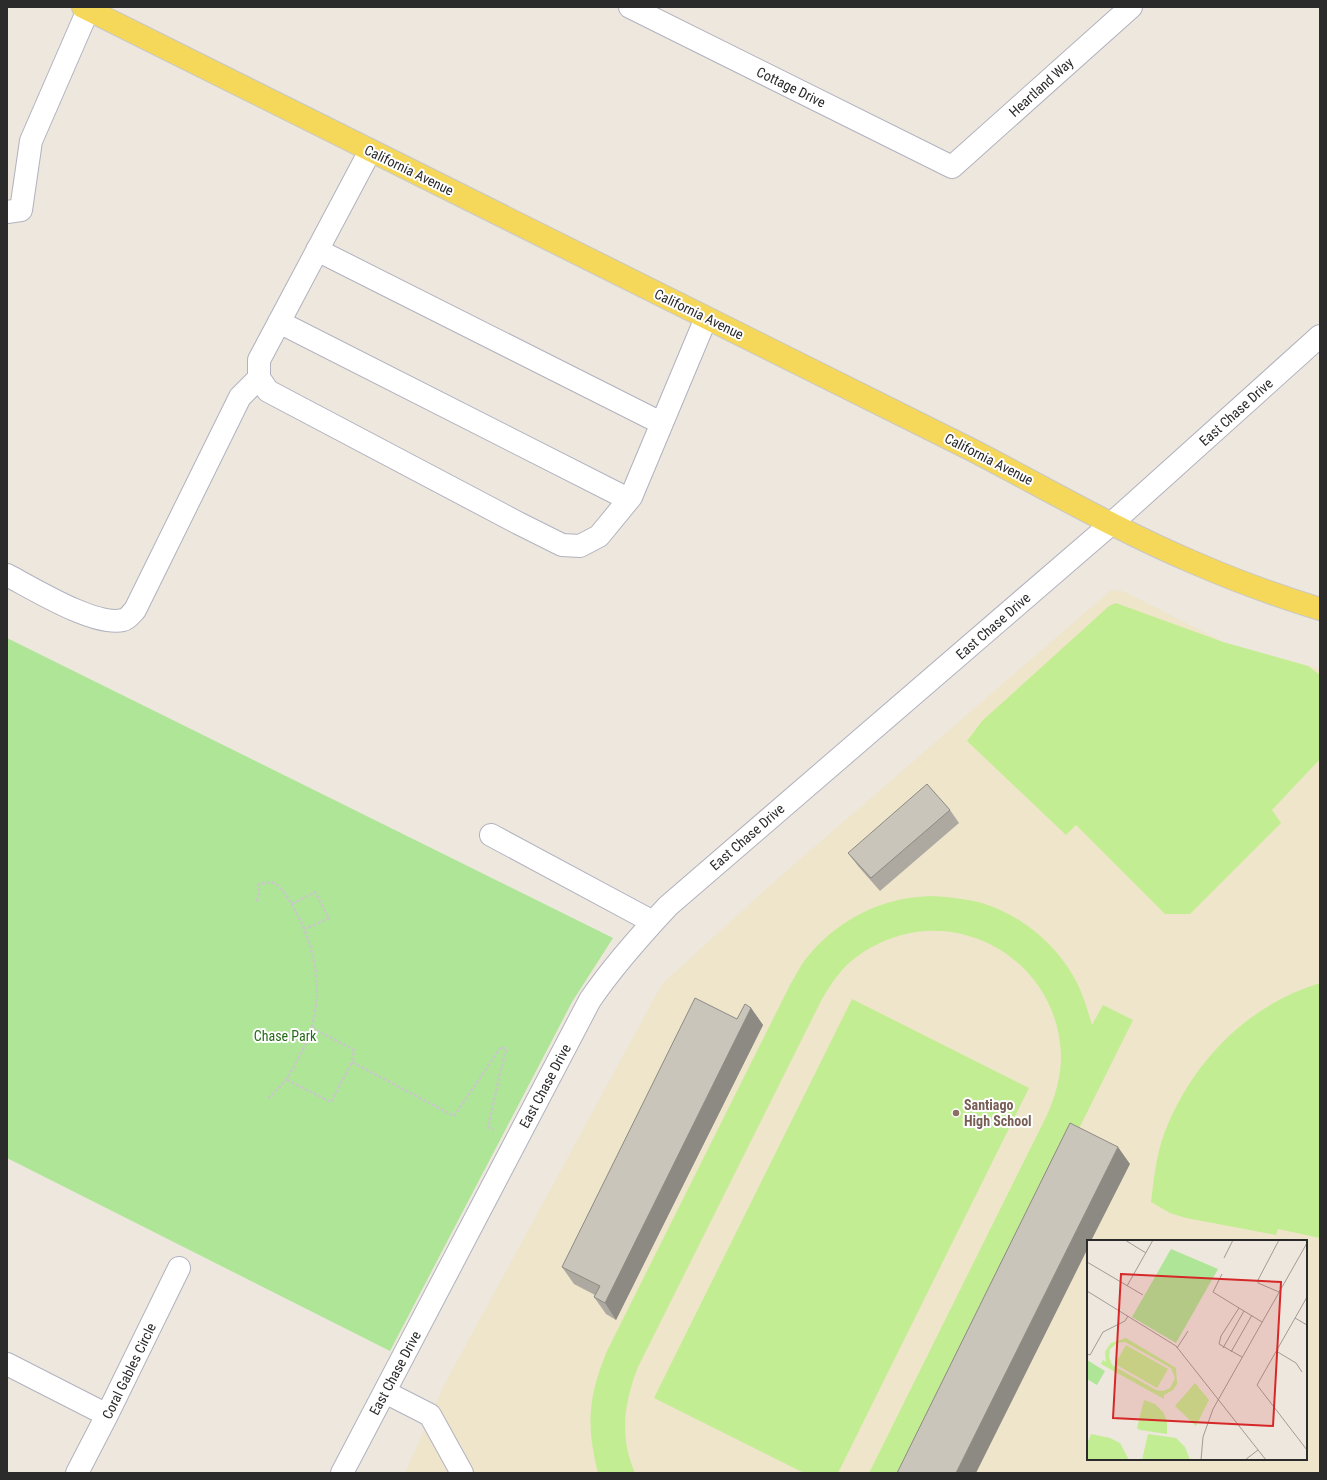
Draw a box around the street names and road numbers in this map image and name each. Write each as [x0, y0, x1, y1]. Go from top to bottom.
street label: Heartland Way [1006, 54, 1076, 120]
street label: Cottage Drive [754, 63, 828, 111]
street label: California Avenue [362, 142, 456, 199]
street label: California Avenue [652, 286, 746, 343]
street label: East Chase Drive [1196, 375, 1276, 449]
street label: California Avenue [942, 430, 1036, 488]
street label: East Chase Drive [953, 589, 1034, 663]
street label: East Chase Drive [707, 800, 788, 874]
street label: East Chase Drive [516, 1041, 574, 1131]
street label: Coral Gables Circle [99, 1320, 159, 1422]
street label: East Chase Drive [366, 1328, 424, 1418]

